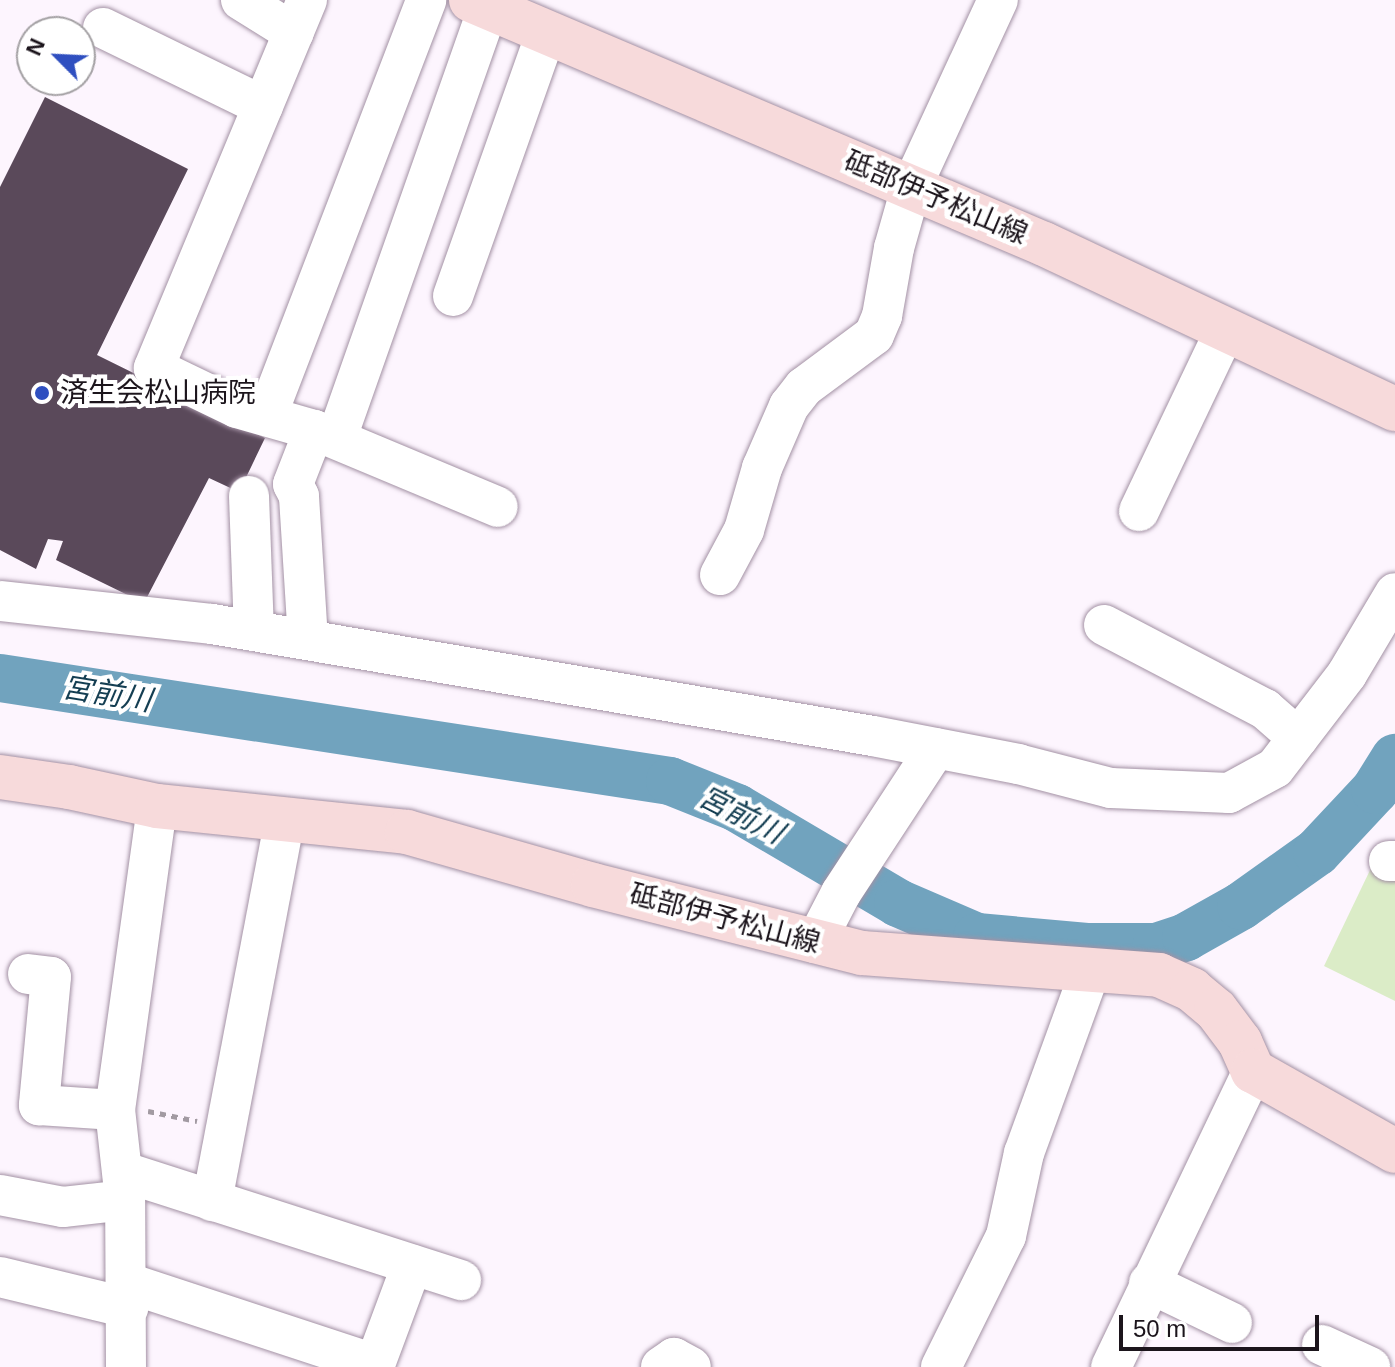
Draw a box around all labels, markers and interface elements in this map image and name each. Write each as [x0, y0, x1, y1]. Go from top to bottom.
north arrow [16, 16, 96, 96]
text: N [21, 35, 50, 59]
street label: 砥部伊予松山線 [839, 144, 1033, 252]
place label: 済生会松山病院 [60, 376, 256, 410]
marker: 済生会松山病院 [31, 382, 53, 404]
water label: 宮前川 [60, 669, 154, 719]
water label: 宮前川 [693, 779, 789, 851]
street label: 砥部伊予松山線 [626, 877, 824, 961]
scale bar [1123, 1299, 1323, 1349]
text: 50 m [1133, 1315, 1186, 1342]

